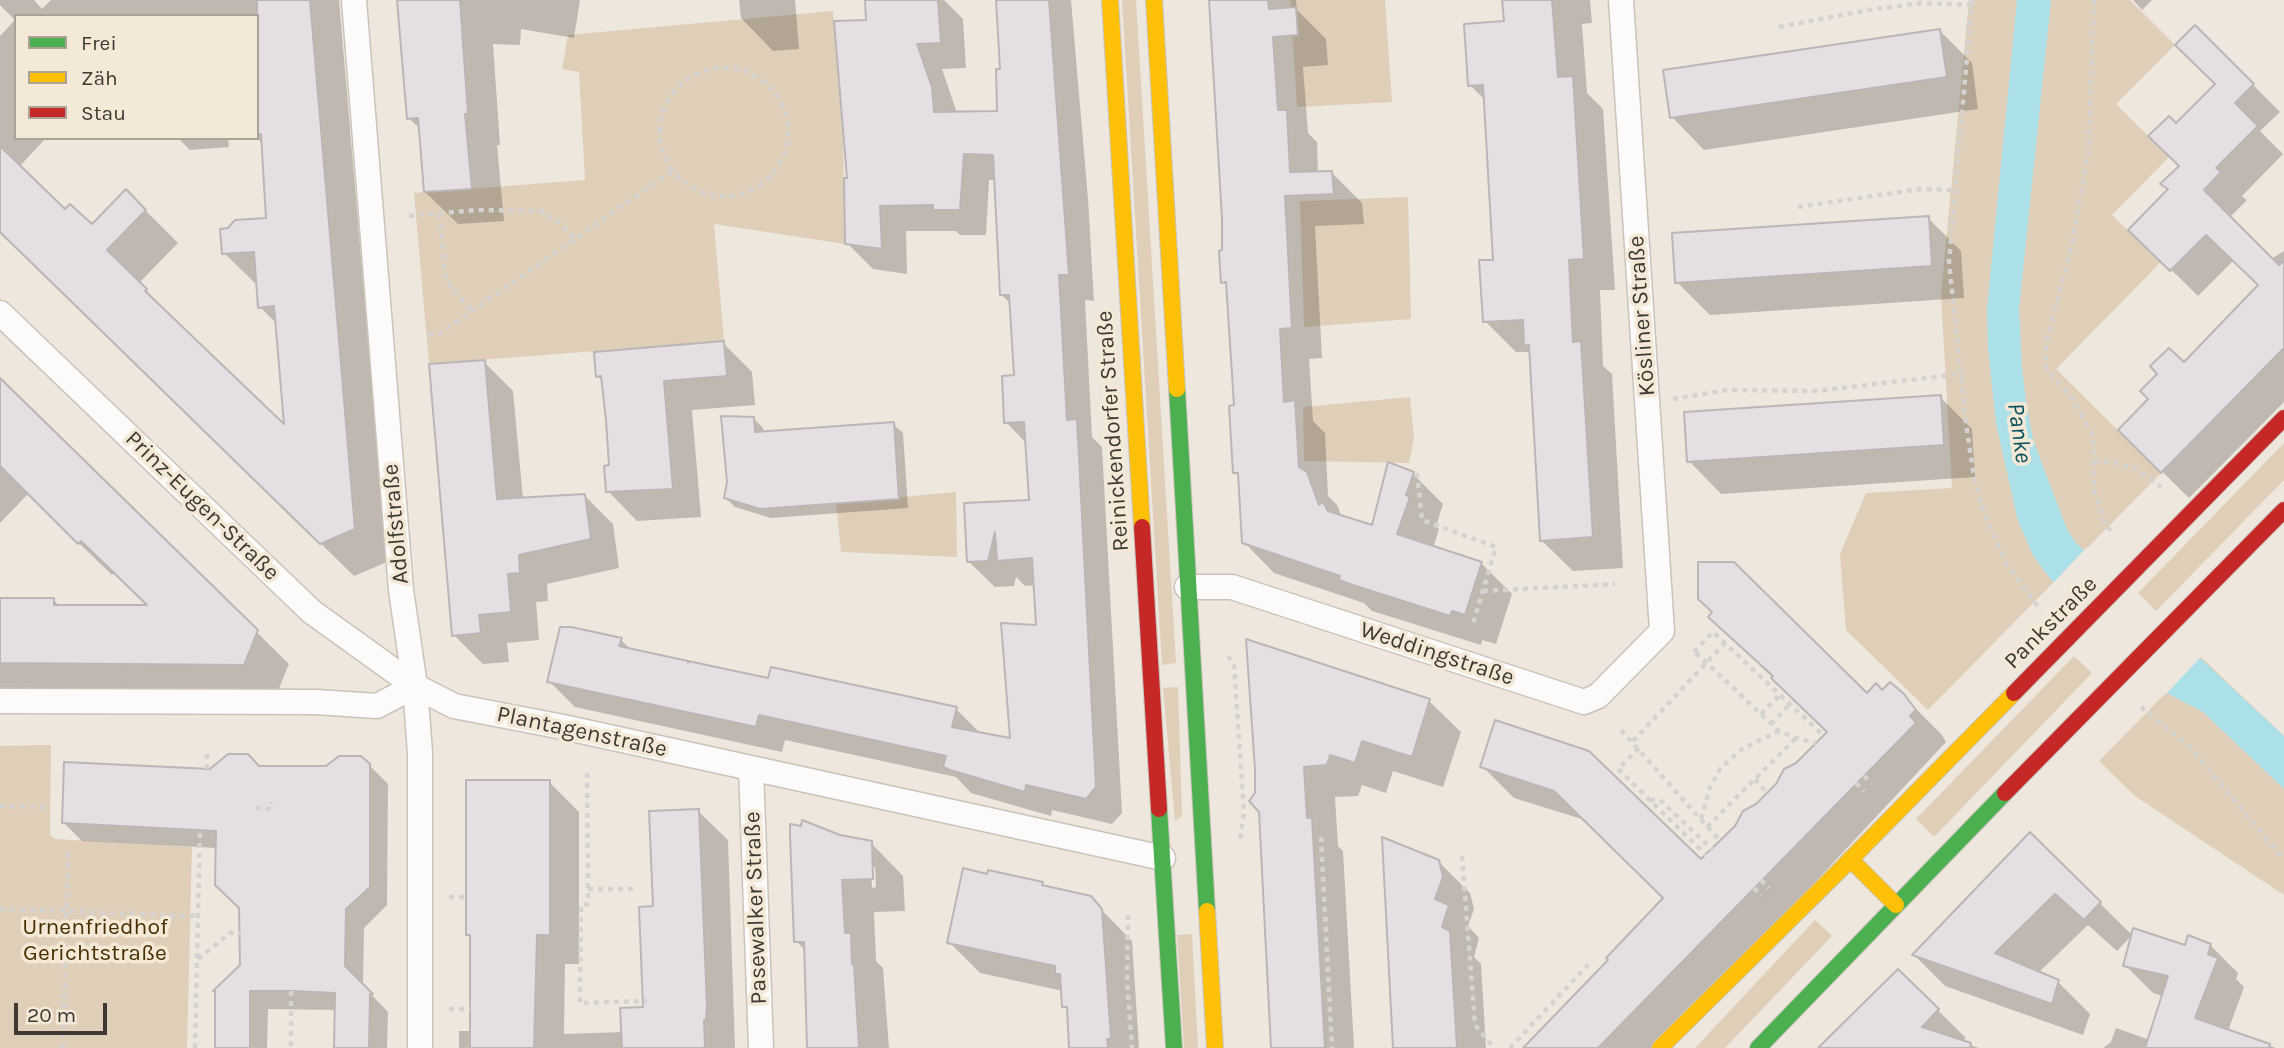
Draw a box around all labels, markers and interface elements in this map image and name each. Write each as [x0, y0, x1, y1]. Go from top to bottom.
legend [14, 14, 259, 140]
text: Frei [81, 31, 117, 55]
text: Zäh [81, 66, 118, 90]
text: Stau [81, 101, 126, 125]
street label: Kösliner Straße [1623, 235, 1661, 397]
street label: Reinickendorfer Straße [1091, 310, 1135, 552]
water label: Panke [2001, 401, 2037, 465]
street label: Prinz-Eugen-Straße [119, 425, 285, 587]
street label: Adolfstraße [377, 463, 415, 585]
street label: Pankstraße [1999, 571, 2103, 675]
street label: Weddingstraße [1357, 616, 1517, 692]
street label: Plantagenstraße [494, 700, 670, 764]
street label: Pasewalker Straße [739, 811, 773, 1005]
park label: Urnenfriedhof Gerichtstraße [22, 913, 168, 967]
scale bar [18, 988, 110, 1032]
text: 20 m [27, 1003, 76, 1027]

